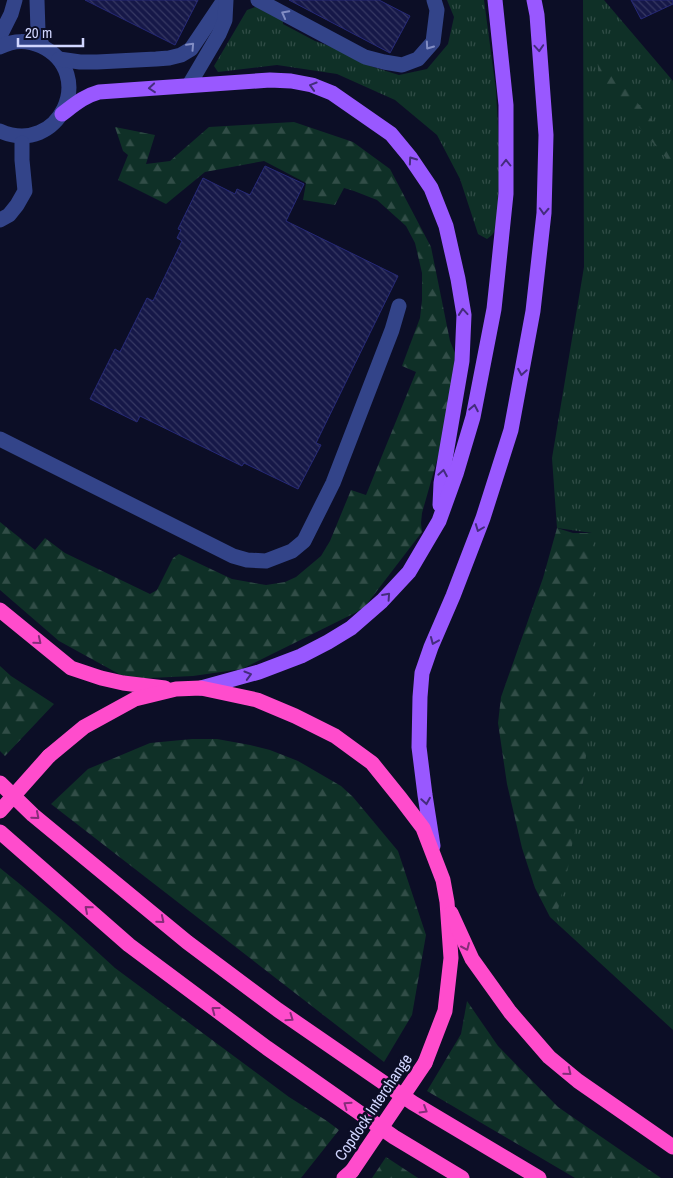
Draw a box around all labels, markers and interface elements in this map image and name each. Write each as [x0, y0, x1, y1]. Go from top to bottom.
one-way arrow [281, 10, 290, 20]
scale bar [18, 15, 82, 47]
text: 20 m [25, 22, 52, 43]
one-way arrow [426, 40, 435, 50]
one-way arrow [185, 43, 194, 52]
one-way arrow [534, 45, 545, 53]
one-way arrow [148, 82, 156, 93]
one-way arrow [310, 82, 318, 92]
one-way arrow [409, 156, 418, 166]
one-way arrow [501, 159, 511, 166]
one-way arrow [539, 207, 550, 215]
one-way arrow [457, 308, 468, 316]
one-way arrow [517, 367, 527, 376]
one-way arrow [469, 404, 479, 412]
one-way arrow [437, 468, 447, 477]
one-way arrow [475, 523, 485, 532]
one-way arrow [382, 592, 391, 601]
one-way arrow [32, 635, 41, 644]
one-way arrow [429, 636, 440, 645]
one-way arrow [244, 670, 252, 681]
one-way arrow [420, 797, 431, 805]
one-way arrow [30, 811, 39, 820]
one-way arrow [85, 906, 94, 915]
one-way arrow [155, 915, 164, 924]
one-way arrow [460, 942, 471, 951]
one-way arrow [212, 1007, 221, 1015]
one-way arrow [284, 1012, 294, 1021]
street label: Copdock Interchange [329, 1049, 417, 1165]
one-way arrow [562, 1067, 571, 1075]
one-way arrow [343, 1102, 353, 1111]
one-way arrow [419, 1103, 428, 1113]

